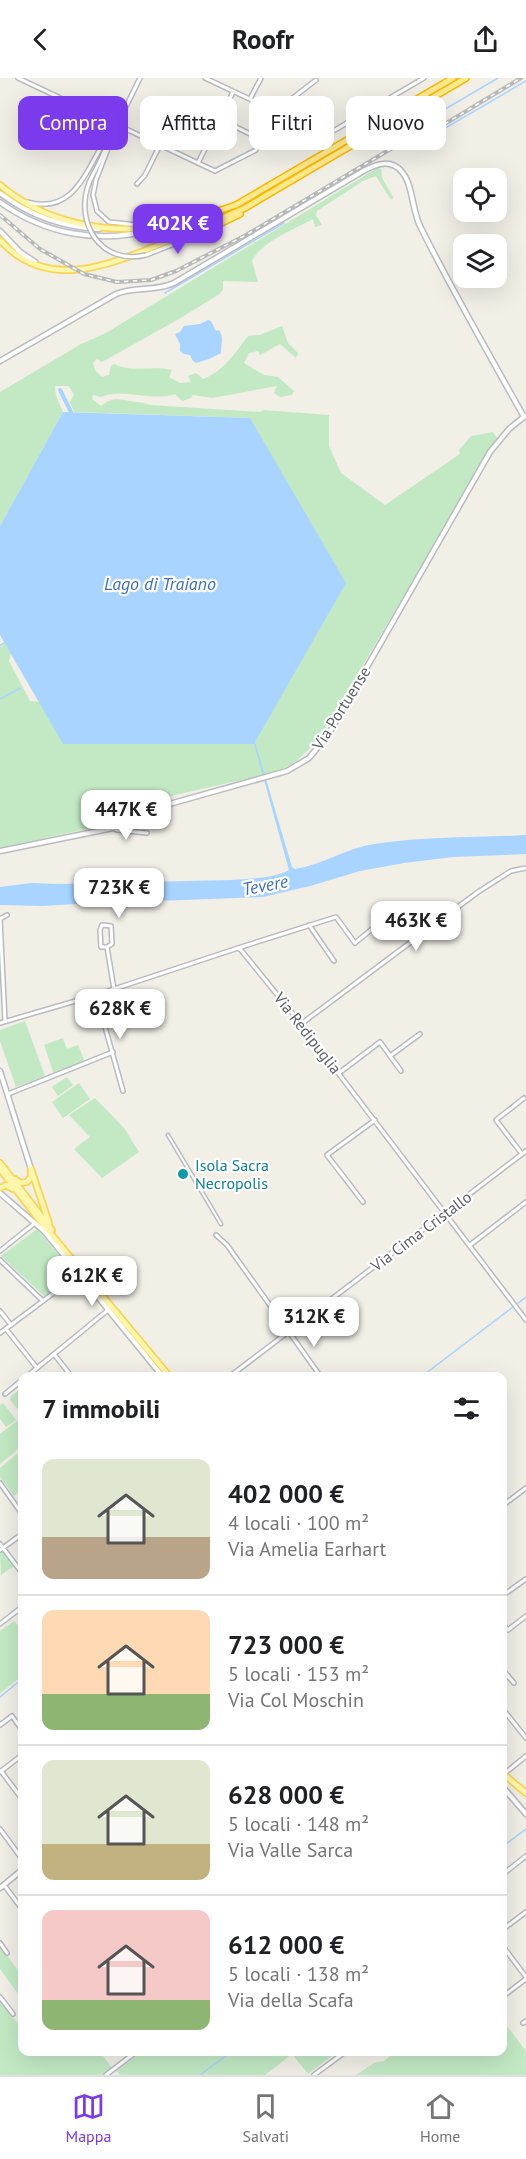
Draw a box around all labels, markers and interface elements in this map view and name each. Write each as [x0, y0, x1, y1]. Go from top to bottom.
text: Roofr [232, 22, 294, 56]
icon: back [24, 23, 57, 56]
icon: share [469, 23, 502, 56]
chip: Compra [18, 96, 128, 150]
chip: Affitta [140, 96, 237, 150]
chip: Filtri [249, 96, 334, 150]
chip: Nuovo [346, 96, 446, 150]
map controls [453, 168, 507, 288]
button: locate [453, 168, 507, 222]
pin: 402K € [129, 204, 227, 255]
text: 402K € [147, 210, 209, 236]
button: layers [453, 234, 507, 288]
water label: Lago di Traiano [104, 572, 216, 595]
street label: Via Portuense [307, 663, 374, 754]
pin: 447K € [77, 790, 175, 841]
text: 447K € [95, 796, 157, 822]
pin: 723K € [70, 868, 168, 919]
water label: Tevere [240, 869, 291, 901]
text: 723K € [88, 874, 150, 900]
pin: 463K € [367, 901, 465, 952]
text: 463K € [385, 907, 447, 933]
street label: Via Redipuglia [269, 987, 346, 1078]
pin: 628K € [71, 989, 169, 1040]
text: 628K € [89, 995, 151, 1021]
place label: Isola Sacra Necropolis [195, 1155, 269, 1193]
marker: Isola Sacra Necropolis [176, 1167, 190, 1181]
street label: Via Cima Cristallo [366, 1187, 475, 1276]
pin: 612K € [43, 1256, 141, 1307]
text: 612K € [61, 1262, 123, 1288]
pin: 312K € [265, 1297, 363, 1348]
text: 312K € [283, 1303, 345, 1329]
text: 7 immobili [42, 1392, 160, 1425]
icon: filters [450, 1392, 483, 1425]
text: 402 000 € [228, 1477, 344, 1510]
icon: home [90, 1483, 162, 1555]
text: 4 locali · 100 m² [228, 1510, 369, 1536]
text: Via Amelia Earhart [228, 1536, 386, 1562]
text: 723 000 € [228, 1628, 344, 1661]
icon: home [90, 1634, 162, 1706]
text: 5 locali · 153 m² [228, 1661, 369, 1687]
text: Via Col Moschin [228, 1687, 364, 1713]
text: 628 000 € [228, 1778, 344, 1811]
icon: home [90, 1784, 162, 1856]
text: 5 locali · 148 m² [228, 1811, 369, 1837]
text: Via Valle Sarca [228, 1837, 353, 1863]
text: 612 000 € [228, 1928, 344, 1961]
icon: home [90, 1934, 162, 2006]
text: 5 locali · 138 m² [228, 1961, 369, 1987]
text: Via della Scafa [228, 1987, 354, 2013]
tab: Mappa [66, 2090, 111, 2146]
tab: Salvati [242, 2090, 289, 2146]
tab: Home [420, 2090, 460, 2146]

